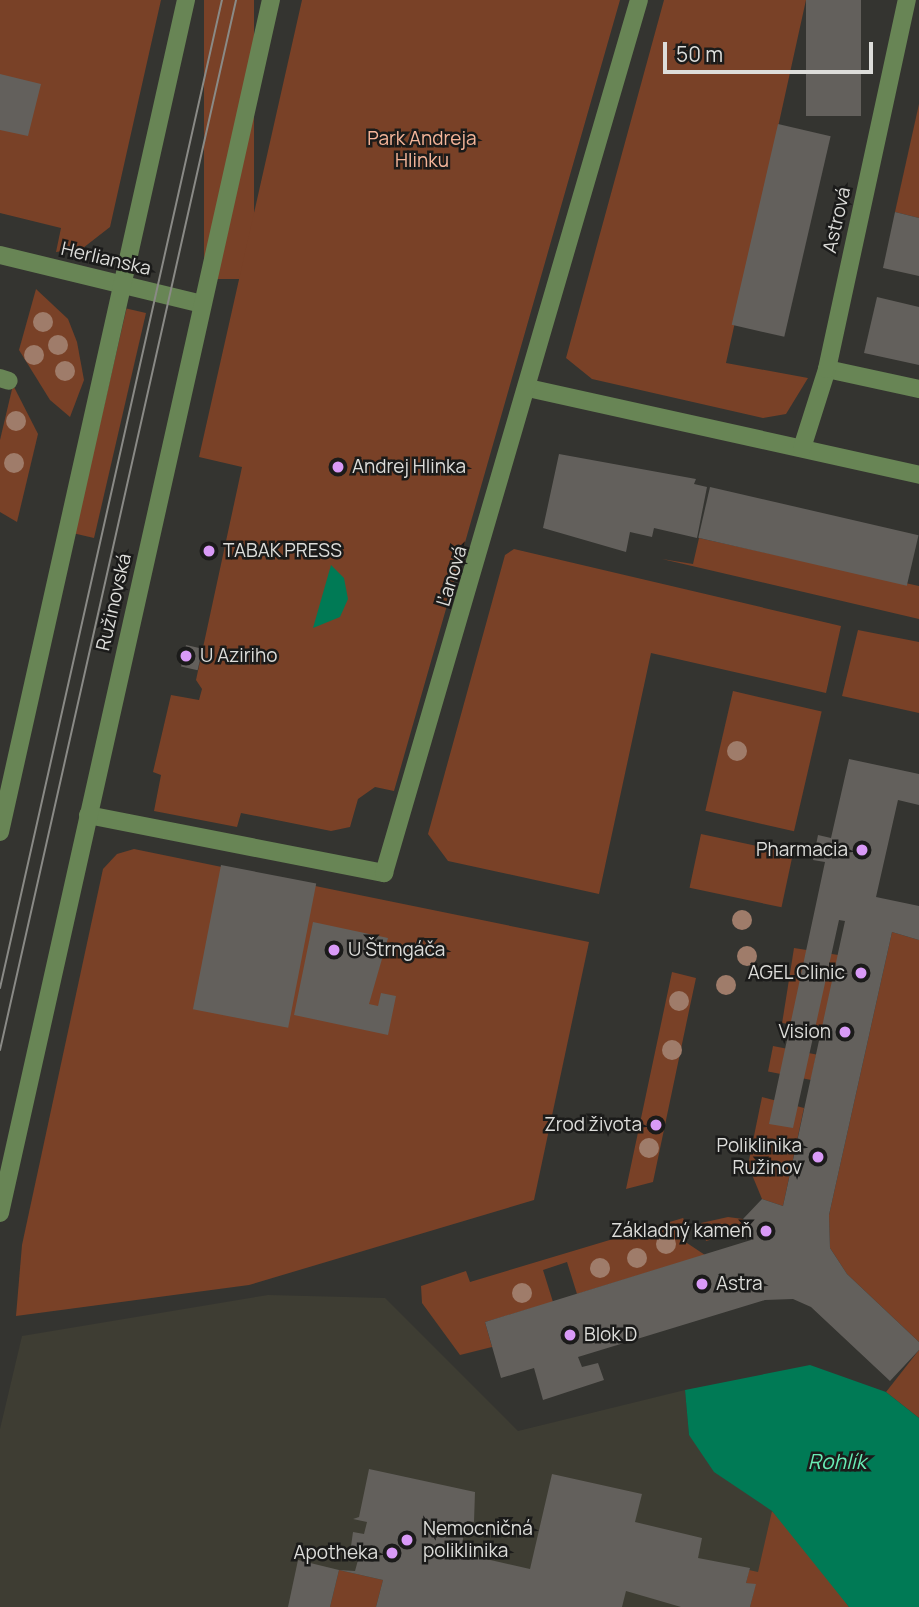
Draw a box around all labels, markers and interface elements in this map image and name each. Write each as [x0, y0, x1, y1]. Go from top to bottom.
scale bar [667, 28, 877, 72]
text: 50 m [676, 40, 723, 68]
park label: Park Andreja Hlinku [367, 128, 477, 172]
street label: Astrová [818, 185, 856, 255]
street label: Herlianska [59, 238, 153, 280]
place label: Andrej Hlinka [352, 456, 466, 478]
marker: Andrej Hlinka [330, 459, 346, 475]
place label: TABAK PRESS [223, 540, 342, 562]
marker: TABAK PRESS [201, 543, 217, 559]
street label: Ľanová [432, 543, 472, 609]
street label: Ružinovská [92, 551, 136, 653]
place label: U Aziriho [200, 645, 277, 667]
marker: U Aziriho [178, 648, 194, 664]
place label: Pharmacia [756, 839, 848, 861]
marker: Pharmacia [854, 842, 870, 858]
place label: U Štrngáča [348, 939, 445, 961]
marker: U Štrngáča [326, 942, 342, 958]
place label: AGEL Clinic [747, 962, 845, 984]
marker: AGEL Clinic [851, 963, 871, 983]
place label: Vision [779, 1021, 831, 1043]
marker: Vision [837, 1024, 853, 1040]
place label: Zrod života [544, 1114, 642, 1136]
marker: Zrod života [648, 1117, 664, 1133]
place label: Poliklinika Ružinov [716, 1135, 802, 1179]
marker: Poliklinika Ružinov [808, 1147, 828, 1167]
place label: Základný kameň [611, 1220, 752, 1242]
marker: Základný kameň [758, 1223, 774, 1239]
place label: Astra [716, 1273, 763, 1295]
marker: Astra [694, 1276, 710, 1292]
place label: Blok D [584, 1324, 637, 1346]
marker: Blok D [562, 1327, 578, 1343]
water label: Rohlík [808, 1448, 866, 1474]
place label: Nemocničná poliklinika [423, 1518, 533, 1562]
marker: Nemocničná poliklinika [397, 1530, 417, 1550]
place label: Apotheka [293, 1542, 378, 1564]
marker: Apotheka [384, 1545, 400, 1561]

